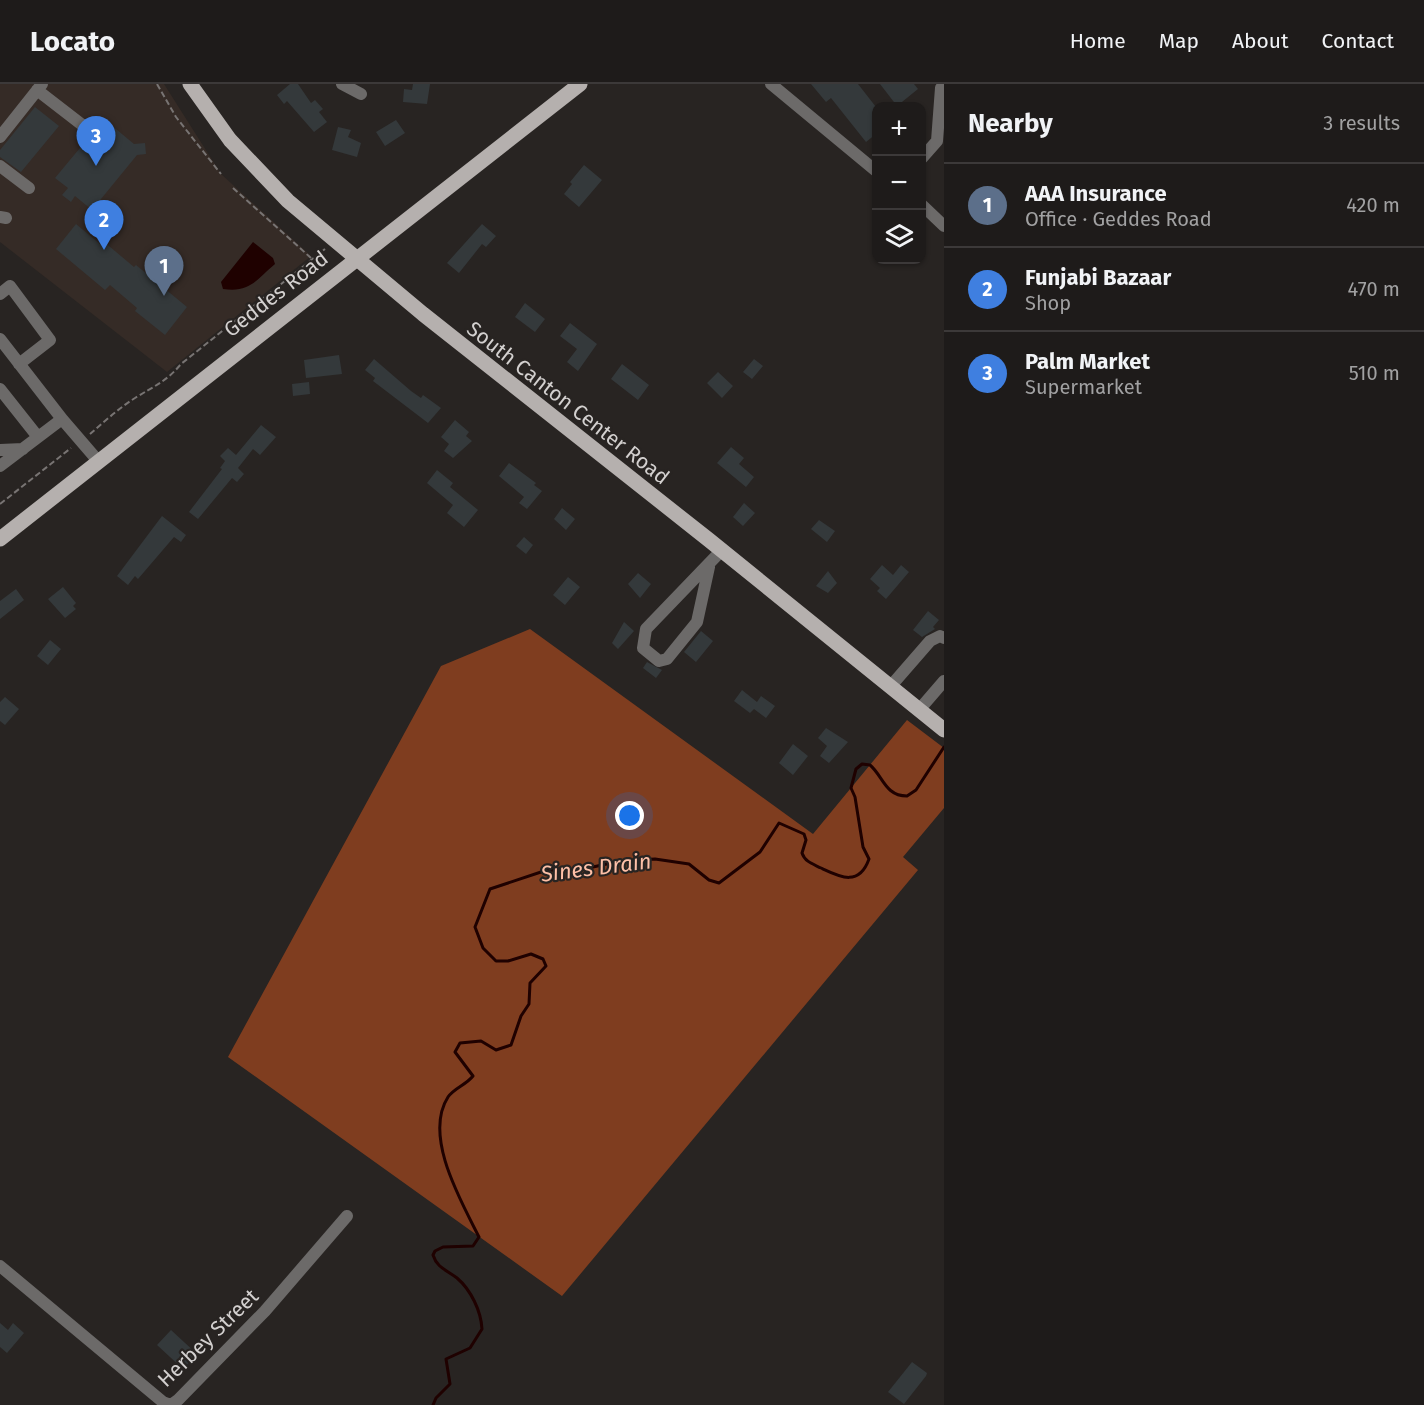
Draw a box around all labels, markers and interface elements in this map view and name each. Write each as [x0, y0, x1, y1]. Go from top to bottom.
text: Locato [30, 25, 115, 58]
text: Home [1070, 28, 1126, 54]
text: Map [1159, 28, 1199, 54]
text: About [1232, 28, 1289, 54]
text: Contact [1322, 28, 1394, 54]
map controls [872, 102, 926, 264]
button: + [872, 102, 926, 156]
text: Nearby [968, 108, 1053, 139]
text: 3 results [1323, 111, 1400, 135]
pin: 3 [76, 116, 116, 166]
button: − [872, 156, 926, 210]
text: AAA Insurance [1025, 180, 1167, 207]
text: 1 [983, 193, 992, 217]
text: 420 m [1346, 193, 1400, 217]
pin: 2 [84, 200, 124, 250]
text: Office · Geddes Road [1025, 207, 1212, 231]
button: layers [872, 210, 926, 264]
street label: Geddes Road [219, 245, 333, 343]
pin: 1 [144, 246, 184, 296]
text: Funjabi Bazaar [1025, 264, 1171, 291]
text: 2 [982, 277, 993, 301]
text: 470 m [1348, 277, 1400, 301]
text: Shop [1025, 291, 1071, 315]
street label: South Canton Center Road [462, 316, 674, 490]
text: Palm Market [1025, 348, 1150, 375]
text: 3 [982, 361, 993, 385]
text: 510 m [1349, 361, 1400, 385]
text: Supermarket [1025, 375, 1142, 399]
your location [615, 801, 644, 830]
water label: Sines Drain [538, 847, 653, 888]
street label: Herbey Street [152, 1283, 264, 1393]

